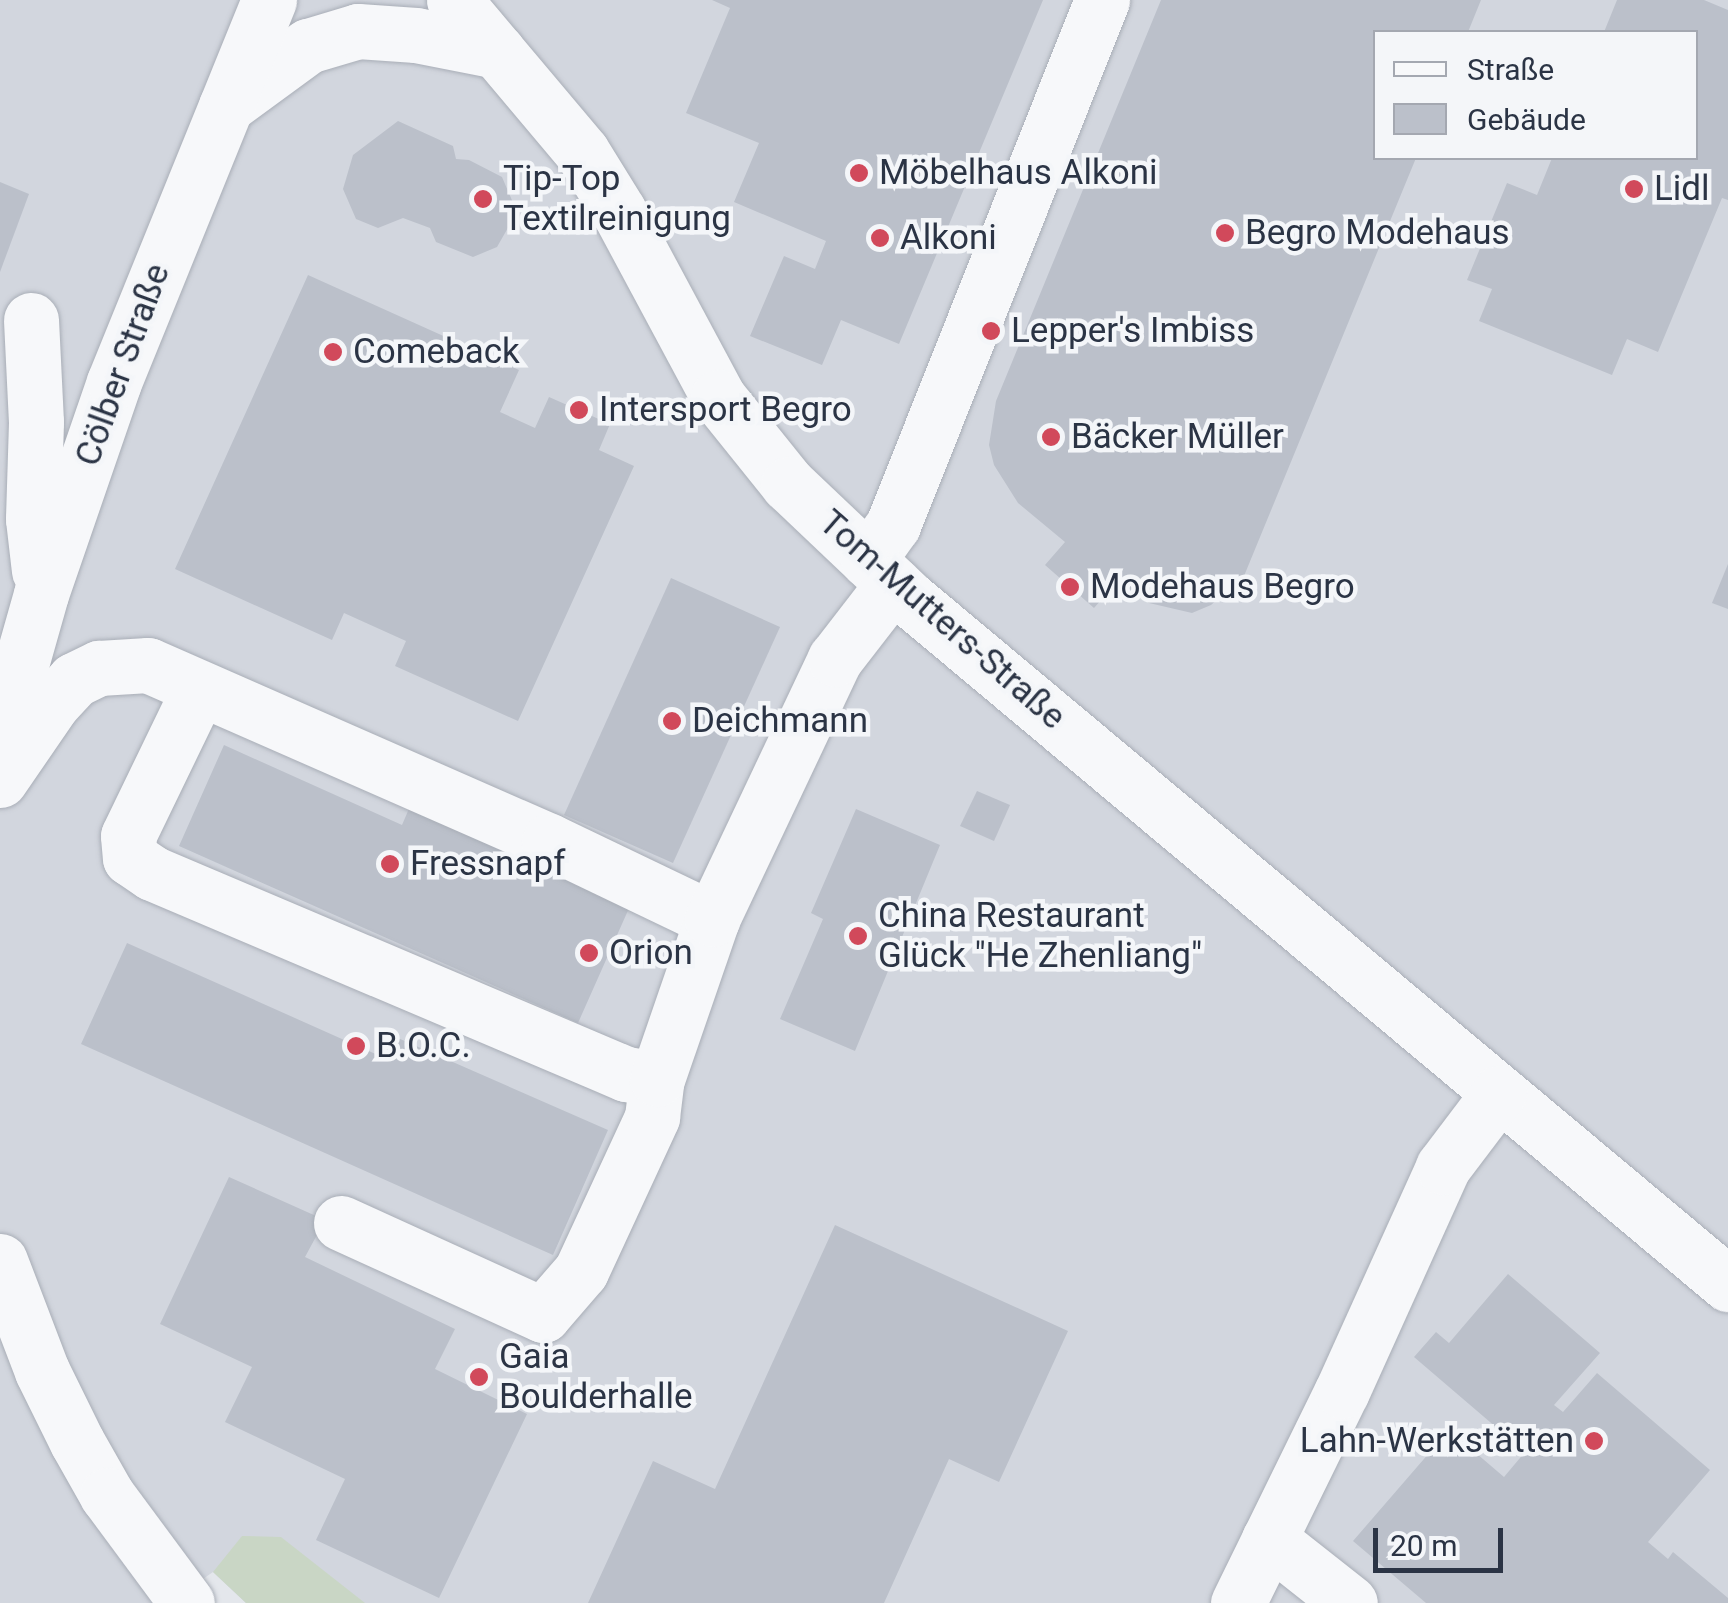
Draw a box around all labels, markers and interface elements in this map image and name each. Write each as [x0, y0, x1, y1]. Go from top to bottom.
legend [1373, 30, 1698, 160]
text: Straße [1467, 52, 1554, 87]
text: Gebäude [1467, 102, 1586, 137]
place label: Möbelhaus Alkoni [879, 152, 1157, 194]
place label: Tip-Top Textilreinigung [503, 158, 731, 240]
marker: Möbelhaus Alkoni [848, 162, 870, 184]
place label: Lidl [1654, 168, 1710, 210]
marker: Lidl [1623, 178, 1645, 200]
marker: Tip-Top Textilreinigung [472, 188, 494, 210]
place label: Begro Modehaus [1245, 212, 1510, 254]
place label: Alkoni [900, 217, 997, 259]
marker: Begro Modehaus [1214, 222, 1236, 244]
marker: Alkoni [869, 227, 891, 249]
street label: Cölber Straße [67, 258, 179, 472]
place label: Lepper's Imbiss [1011, 310, 1254, 352]
marker: Lepper's Imbiss [980, 320, 1002, 342]
place label: Comeback [353, 331, 520, 373]
marker: Comeback [322, 341, 344, 363]
place label: Intersport Begro [599, 389, 852, 431]
marker: Intersport Begro [568, 399, 590, 421]
place label: Bäcker Müller [1071, 416, 1284, 458]
marker: Bäcker Müller [1040, 426, 1062, 448]
street label: Tom-Mutters-Straße [810, 502, 1074, 738]
place label: Modehaus Begro [1090, 566, 1355, 608]
marker: Modehaus Begro [1059, 576, 1081, 598]
place label: Deichmann [692, 700, 868, 742]
marker: Deichmann [661, 710, 683, 732]
place label: Fressnapf [410, 843, 565, 885]
marker: Fressnapf [379, 853, 401, 875]
place label: China Restaurant Glück "He Zhenliang" [878, 895, 1202, 977]
marker: China Restaurant Glück "He Zhenliang" [847, 925, 869, 947]
place label: Orion [609, 932, 693, 974]
marker: Orion [578, 942, 600, 964]
place label: B.O.C. [376, 1025, 471, 1067]
marker: B.O.C. [345, 1035, 367, 1057]
place label: Gaia Boulderhalle [499, 1336, 693, 1418]
marker: Gaia Boulderhalle [468, 1366, 490, 1388]
place label: Lahn-Werkstätten [1300, 1420, 1574, 1462]
marker: Lahn-Werkstätten [1583, 1430, 1605, 1452]
scale bar [1378, 1508, 1508, 1570]
text: 20 m [1390, 1528, 1457, 1563]

